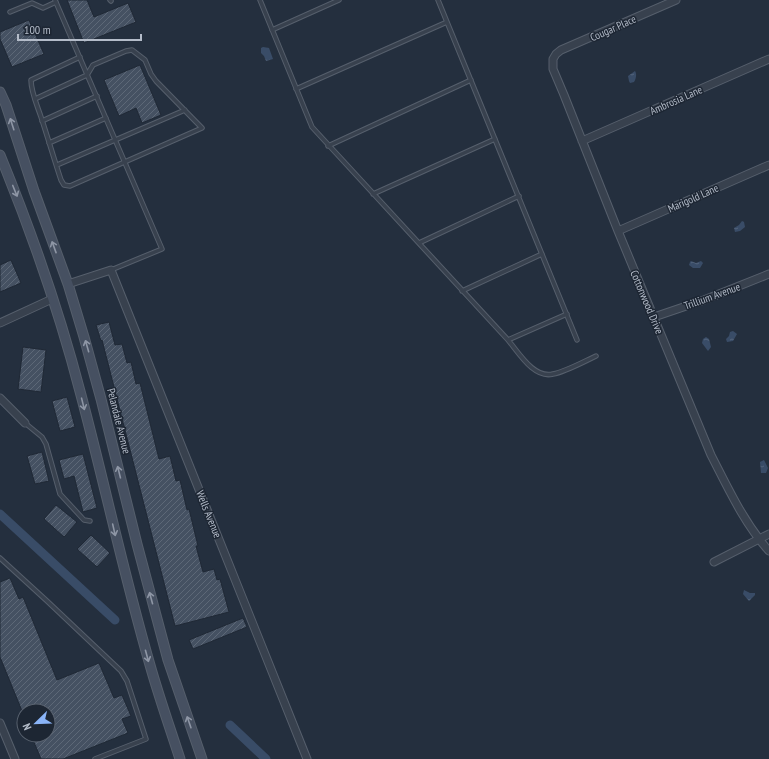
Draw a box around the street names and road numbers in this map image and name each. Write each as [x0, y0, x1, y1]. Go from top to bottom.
street label: Cougar Place [588, 11, 639, 44]
street label: Ambrosia Lane [648, 82, 705, 118]
street label: Marigold Lane [665, 180, 721, 215]
street label: Cottonwood Drive [627, 268, 667, 336]
street label: Trillium Avenue [682, 279, 742, 313]
street label: Pelandale Avenue [104, 387, 134, 456]
street label: Wells Avenue [193, 488, 225, 540]

